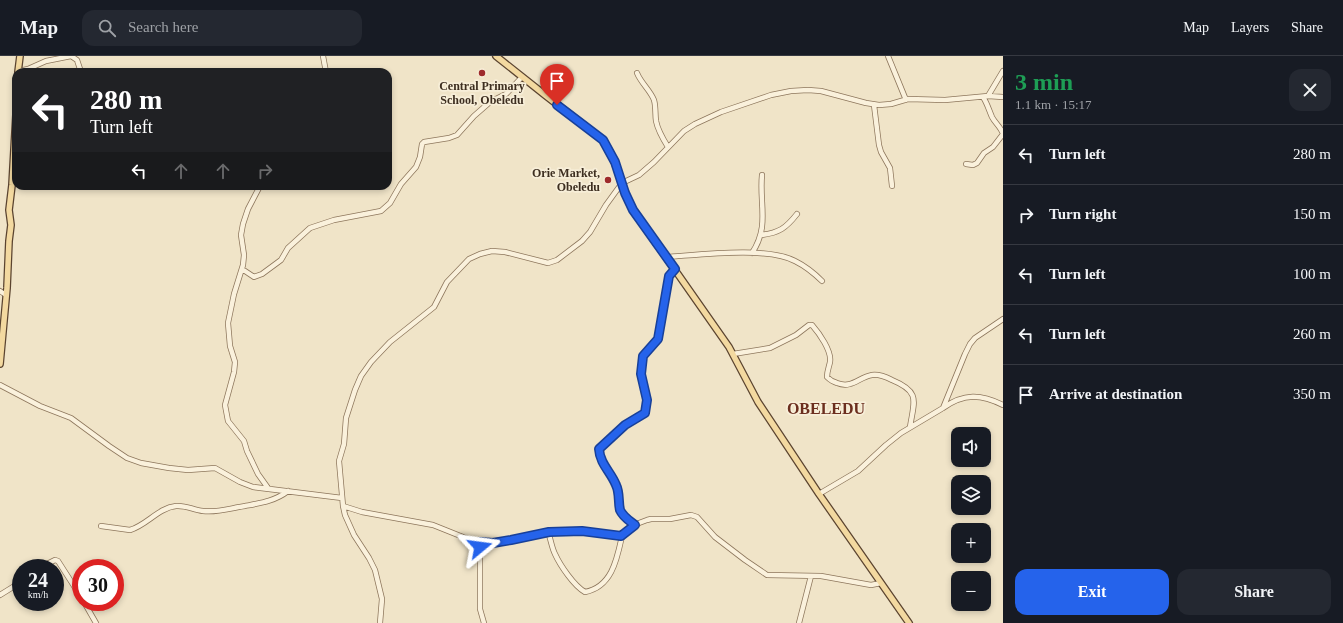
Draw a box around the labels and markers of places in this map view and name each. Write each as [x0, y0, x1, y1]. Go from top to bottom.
pin [540, 64, 574, 105]
marker: Central Primary School, Obeledu [477, 68, 487, 78]
place label: Central Primary School, Obeledu [439, 79, 525, 107]
place label: Orie Market, Obeledu [532, 166, 600, 194]
marker: Orie Market, Obeledu [603, 175, 613, 185]

